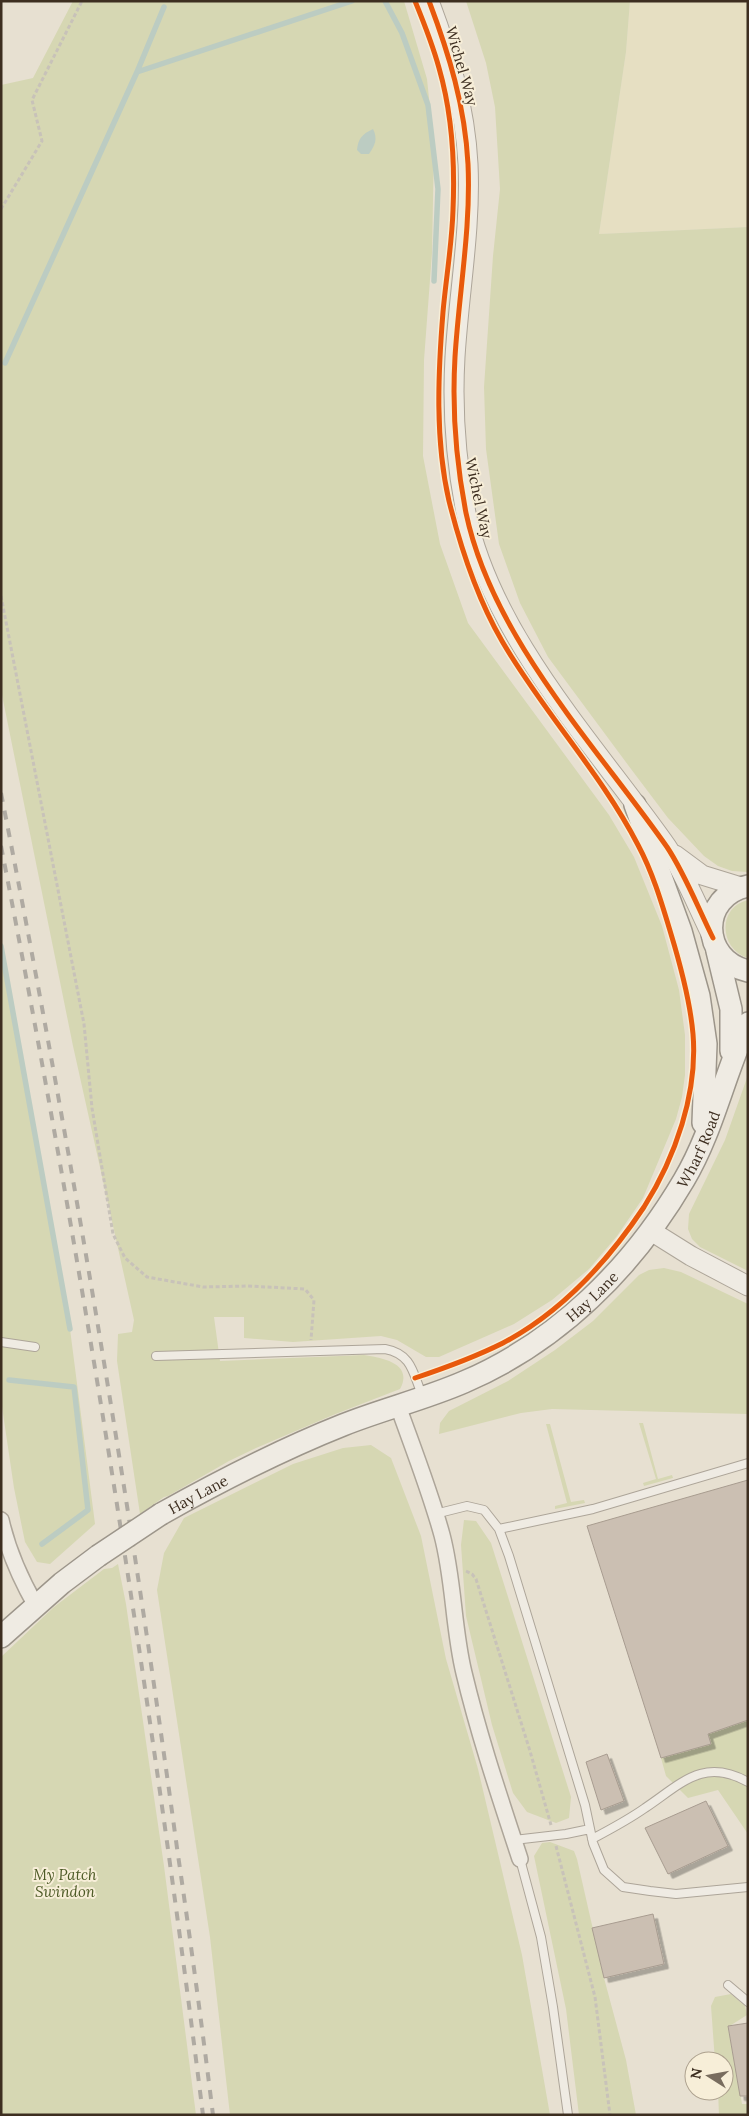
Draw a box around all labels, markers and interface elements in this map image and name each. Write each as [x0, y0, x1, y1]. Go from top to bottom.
street label: Wichel Way [442, 24, 482, 108]
street label: Wichel Way [461, 456, 497, 540]
street label: Wharf Road [672, 1108, 724, 1191]
street label: Hay Lane [562, 1267, 622, 1326]
street label: Hay Lane [165, 1470, 231, 1518]
park label: My Patch Swindon [33, 1865, 97, 1901]
north arrow [684, 2051, 734, 2101]
text: N [686, 2066, 706, 2081]

